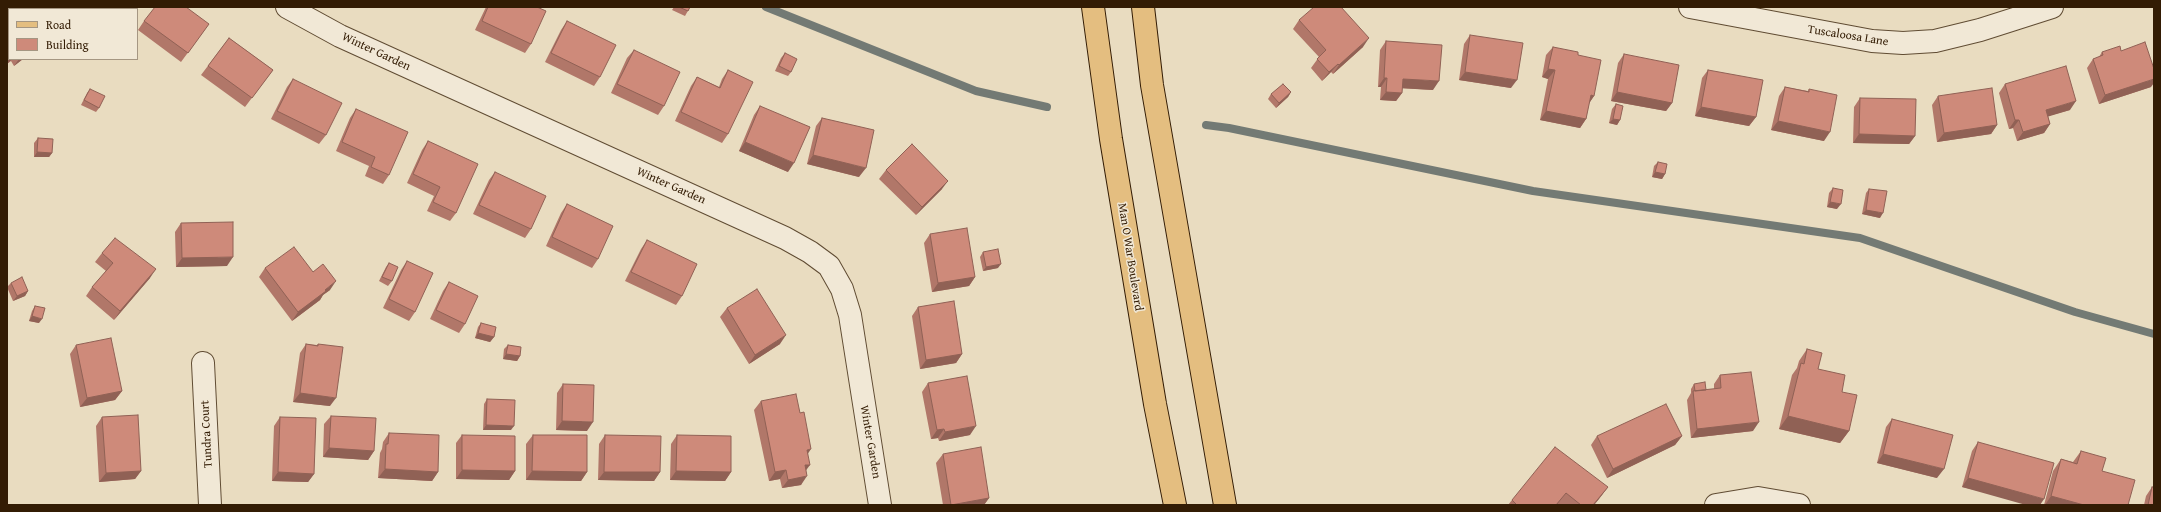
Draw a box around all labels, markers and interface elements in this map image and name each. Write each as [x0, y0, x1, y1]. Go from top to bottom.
legend [8, 8, 138, 60]
text: Road [46, 16, 71, 33]
street label: Tuscaloosa Lane [1807, 23, 1889, 49]
street label: Winter Garden [339, 30, 413, 74]
text: Building [46, 36, 89, 53]
street label: Winter Garden [634, 164, 708, 208]
street label: Man O War Boulevard [1114, 202, 1146, 312]
street label: Tundra Court [198, 400, 216, 468]
street label: Winter Garden [856, 404, 884, 480]

